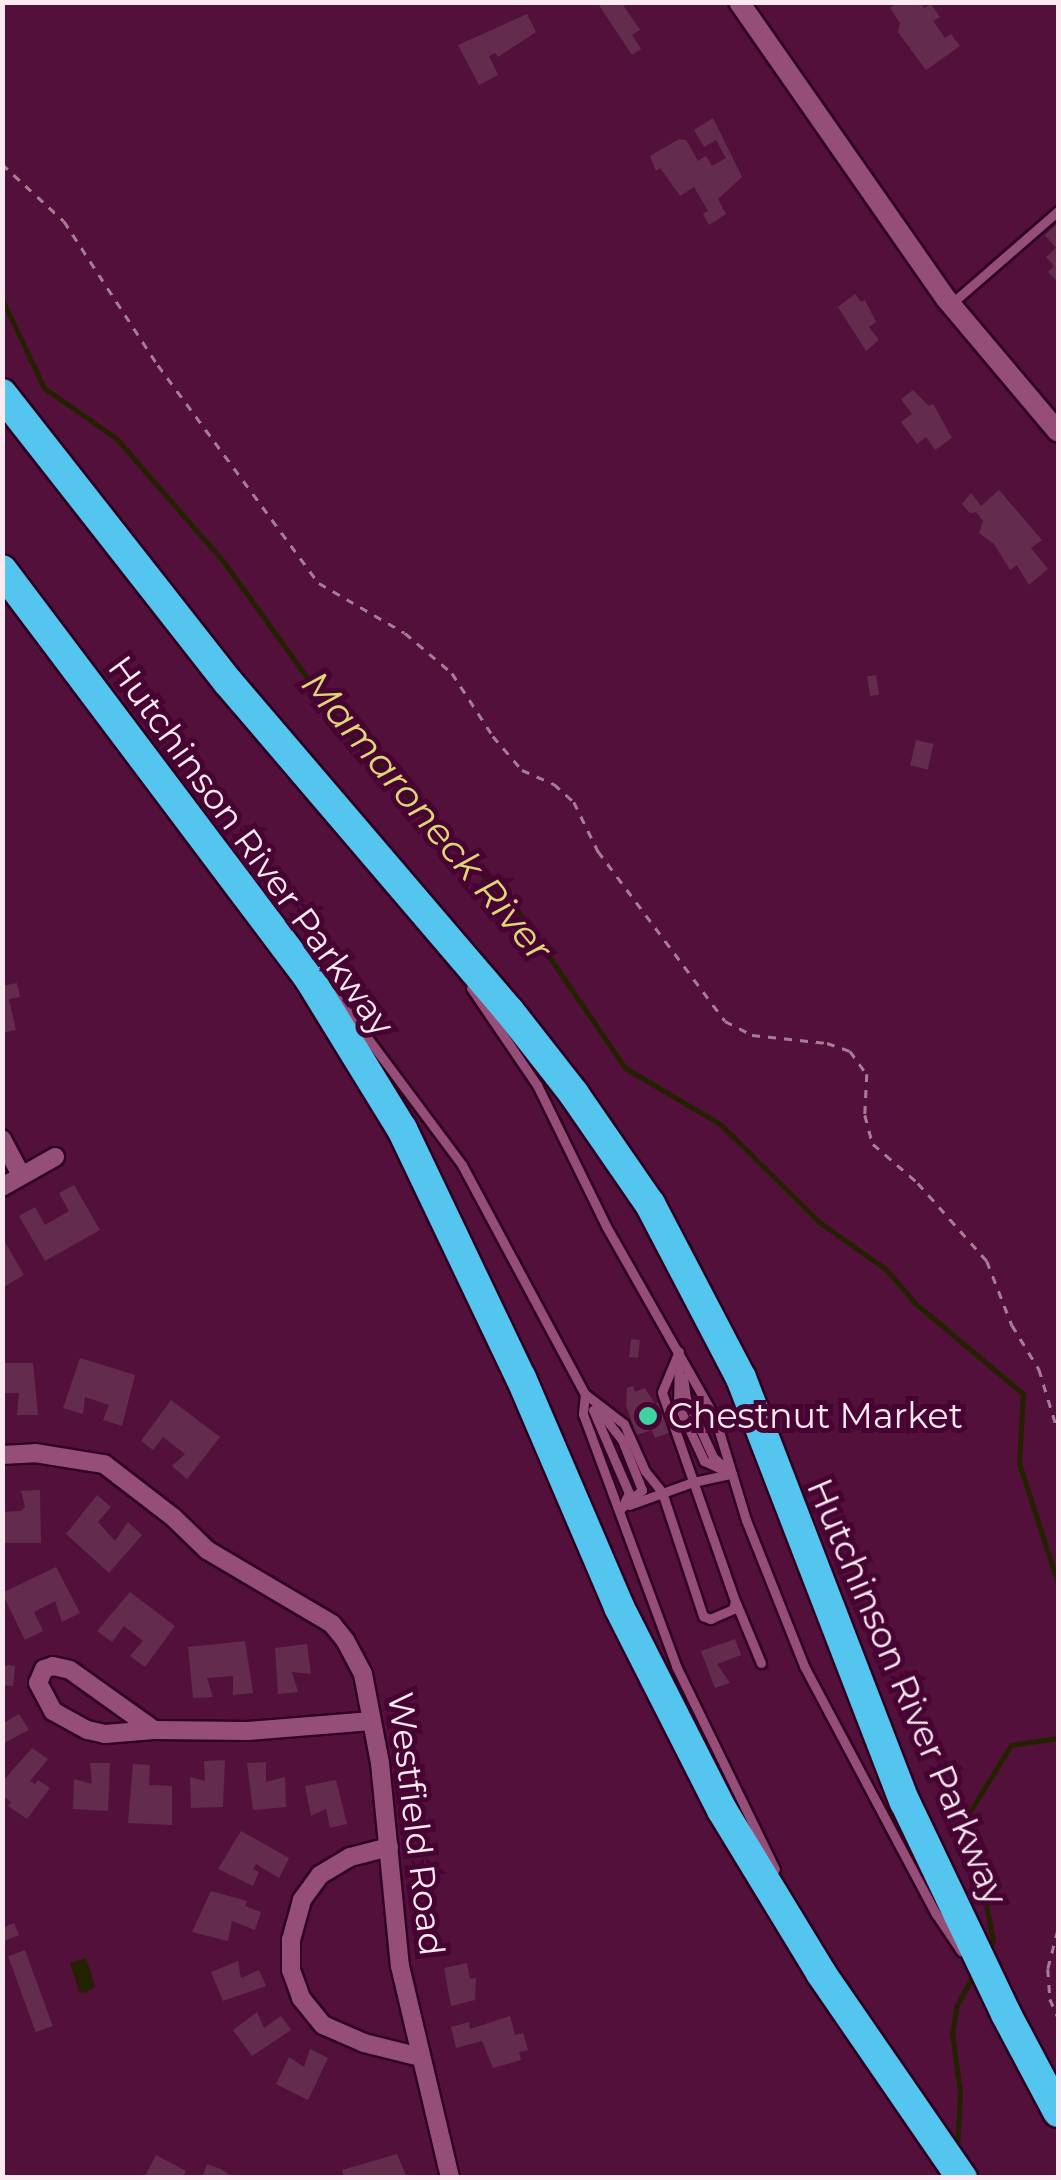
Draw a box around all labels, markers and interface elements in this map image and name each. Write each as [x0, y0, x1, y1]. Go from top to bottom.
street label: Hutchinson River Parkway [99, 648, 403, 1044]
water label: Mamaroneck River [292, 662, 562, 970]
place label: Chestnut Market [668, 1395, 963, 1437]
marker: Chestnut Market [637, 1405, 659, 1427]
street label: Hutchinson River Parkway [798, 1473, 1016, 1911]
street label: Westfield Road [379, 1690, 453, 1958]

